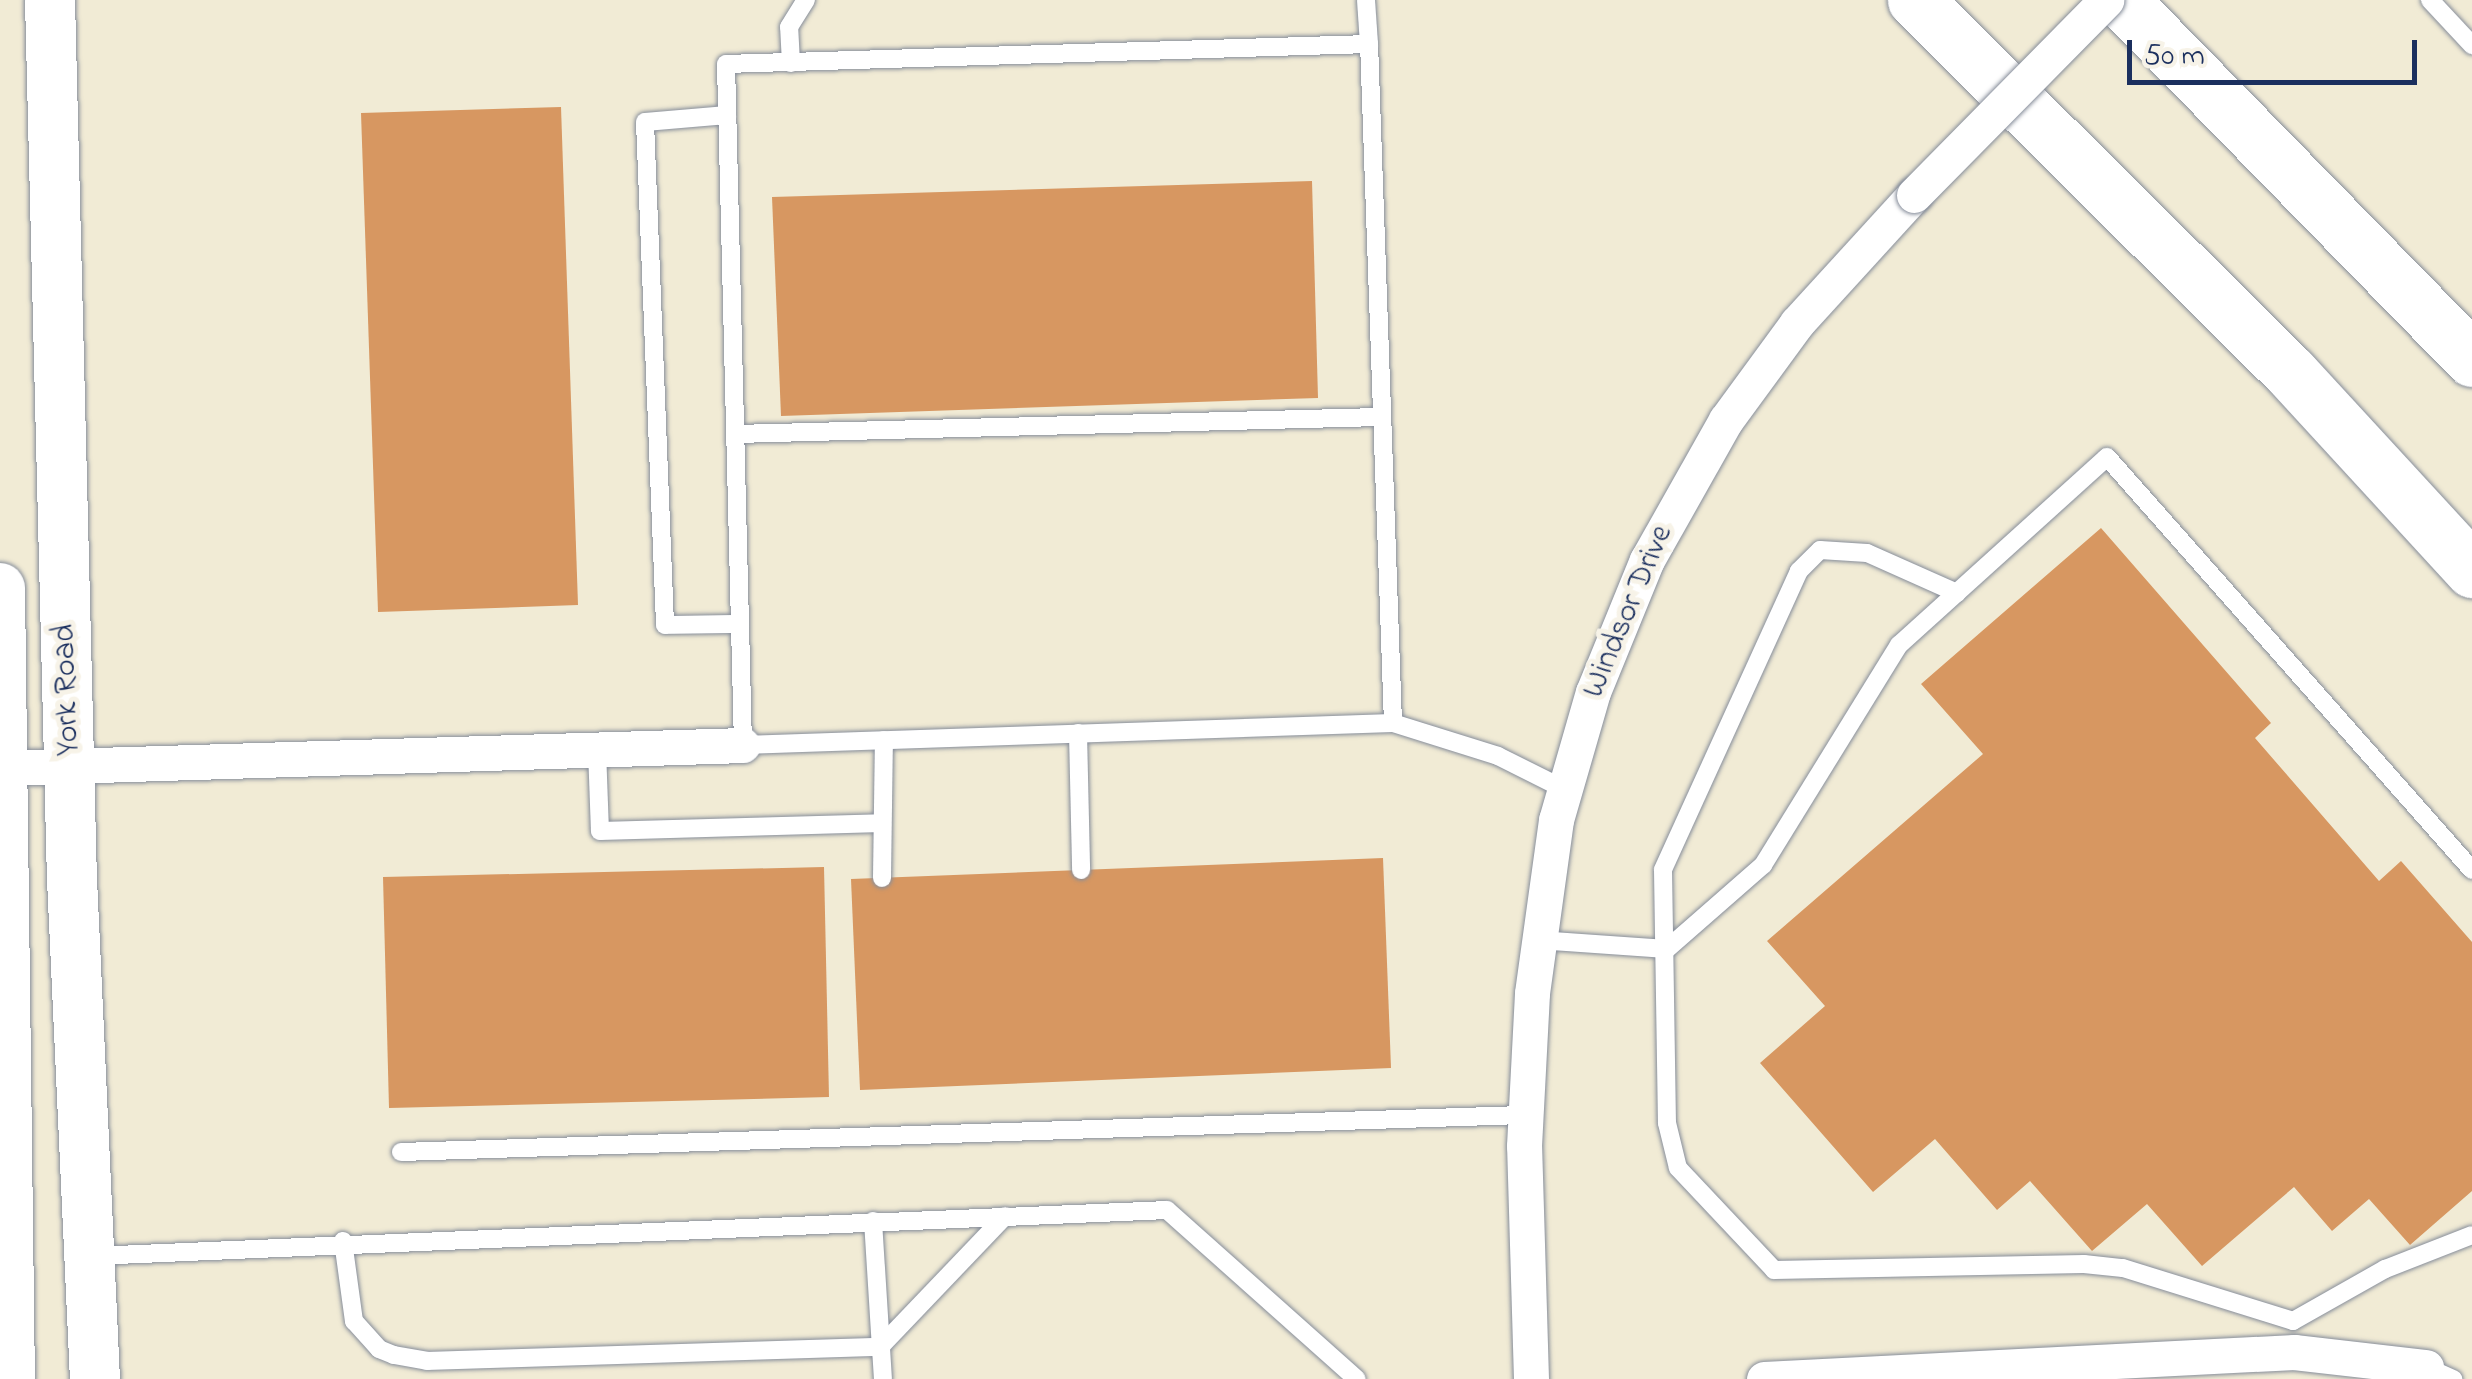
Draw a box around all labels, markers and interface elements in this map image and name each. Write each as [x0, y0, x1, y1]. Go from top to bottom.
scale bar [2132, 20, 2422, 82]
text: 50 m [2144, 35, 2205, 79]
street label: Windsor Drive [1575, 520, 1683, 704]
street label: York Road [47, 623, 89, 757]

